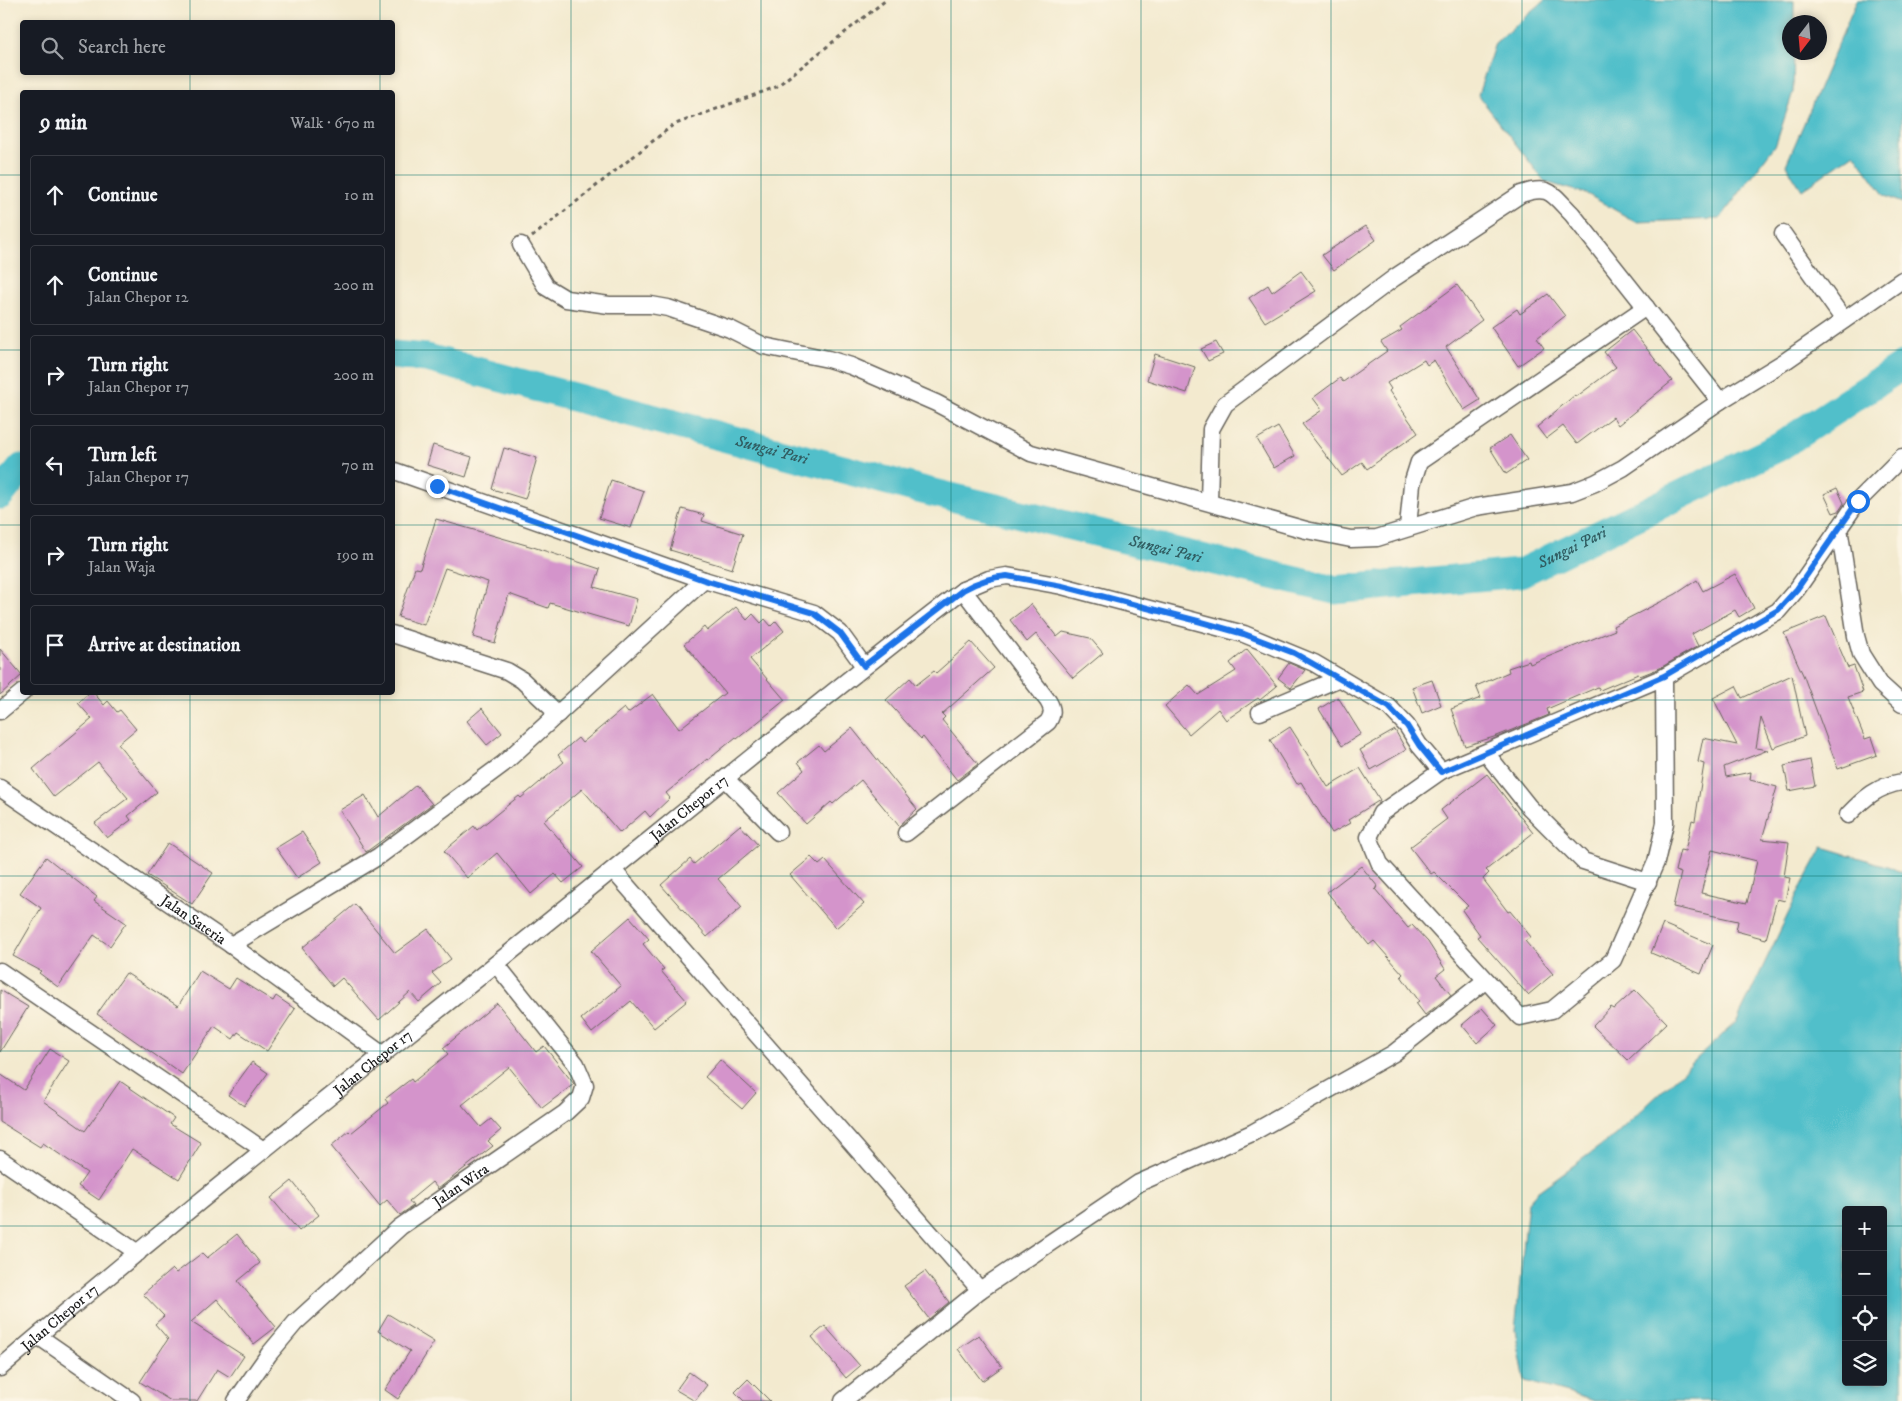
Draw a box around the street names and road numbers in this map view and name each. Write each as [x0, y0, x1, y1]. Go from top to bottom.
street label: Jalan Chepor 17 [644, 770, 732, 846]
street label: Jalan Sateria [155, 889, 230, 949]
street label: Jalan Chepor 17 [328, 1025, 416, 1101]
street label: Jalan Wira [428, 1159, 493, 1212]
street label: Jalan Chepor 17 [15, 1280, 102, 1357]

